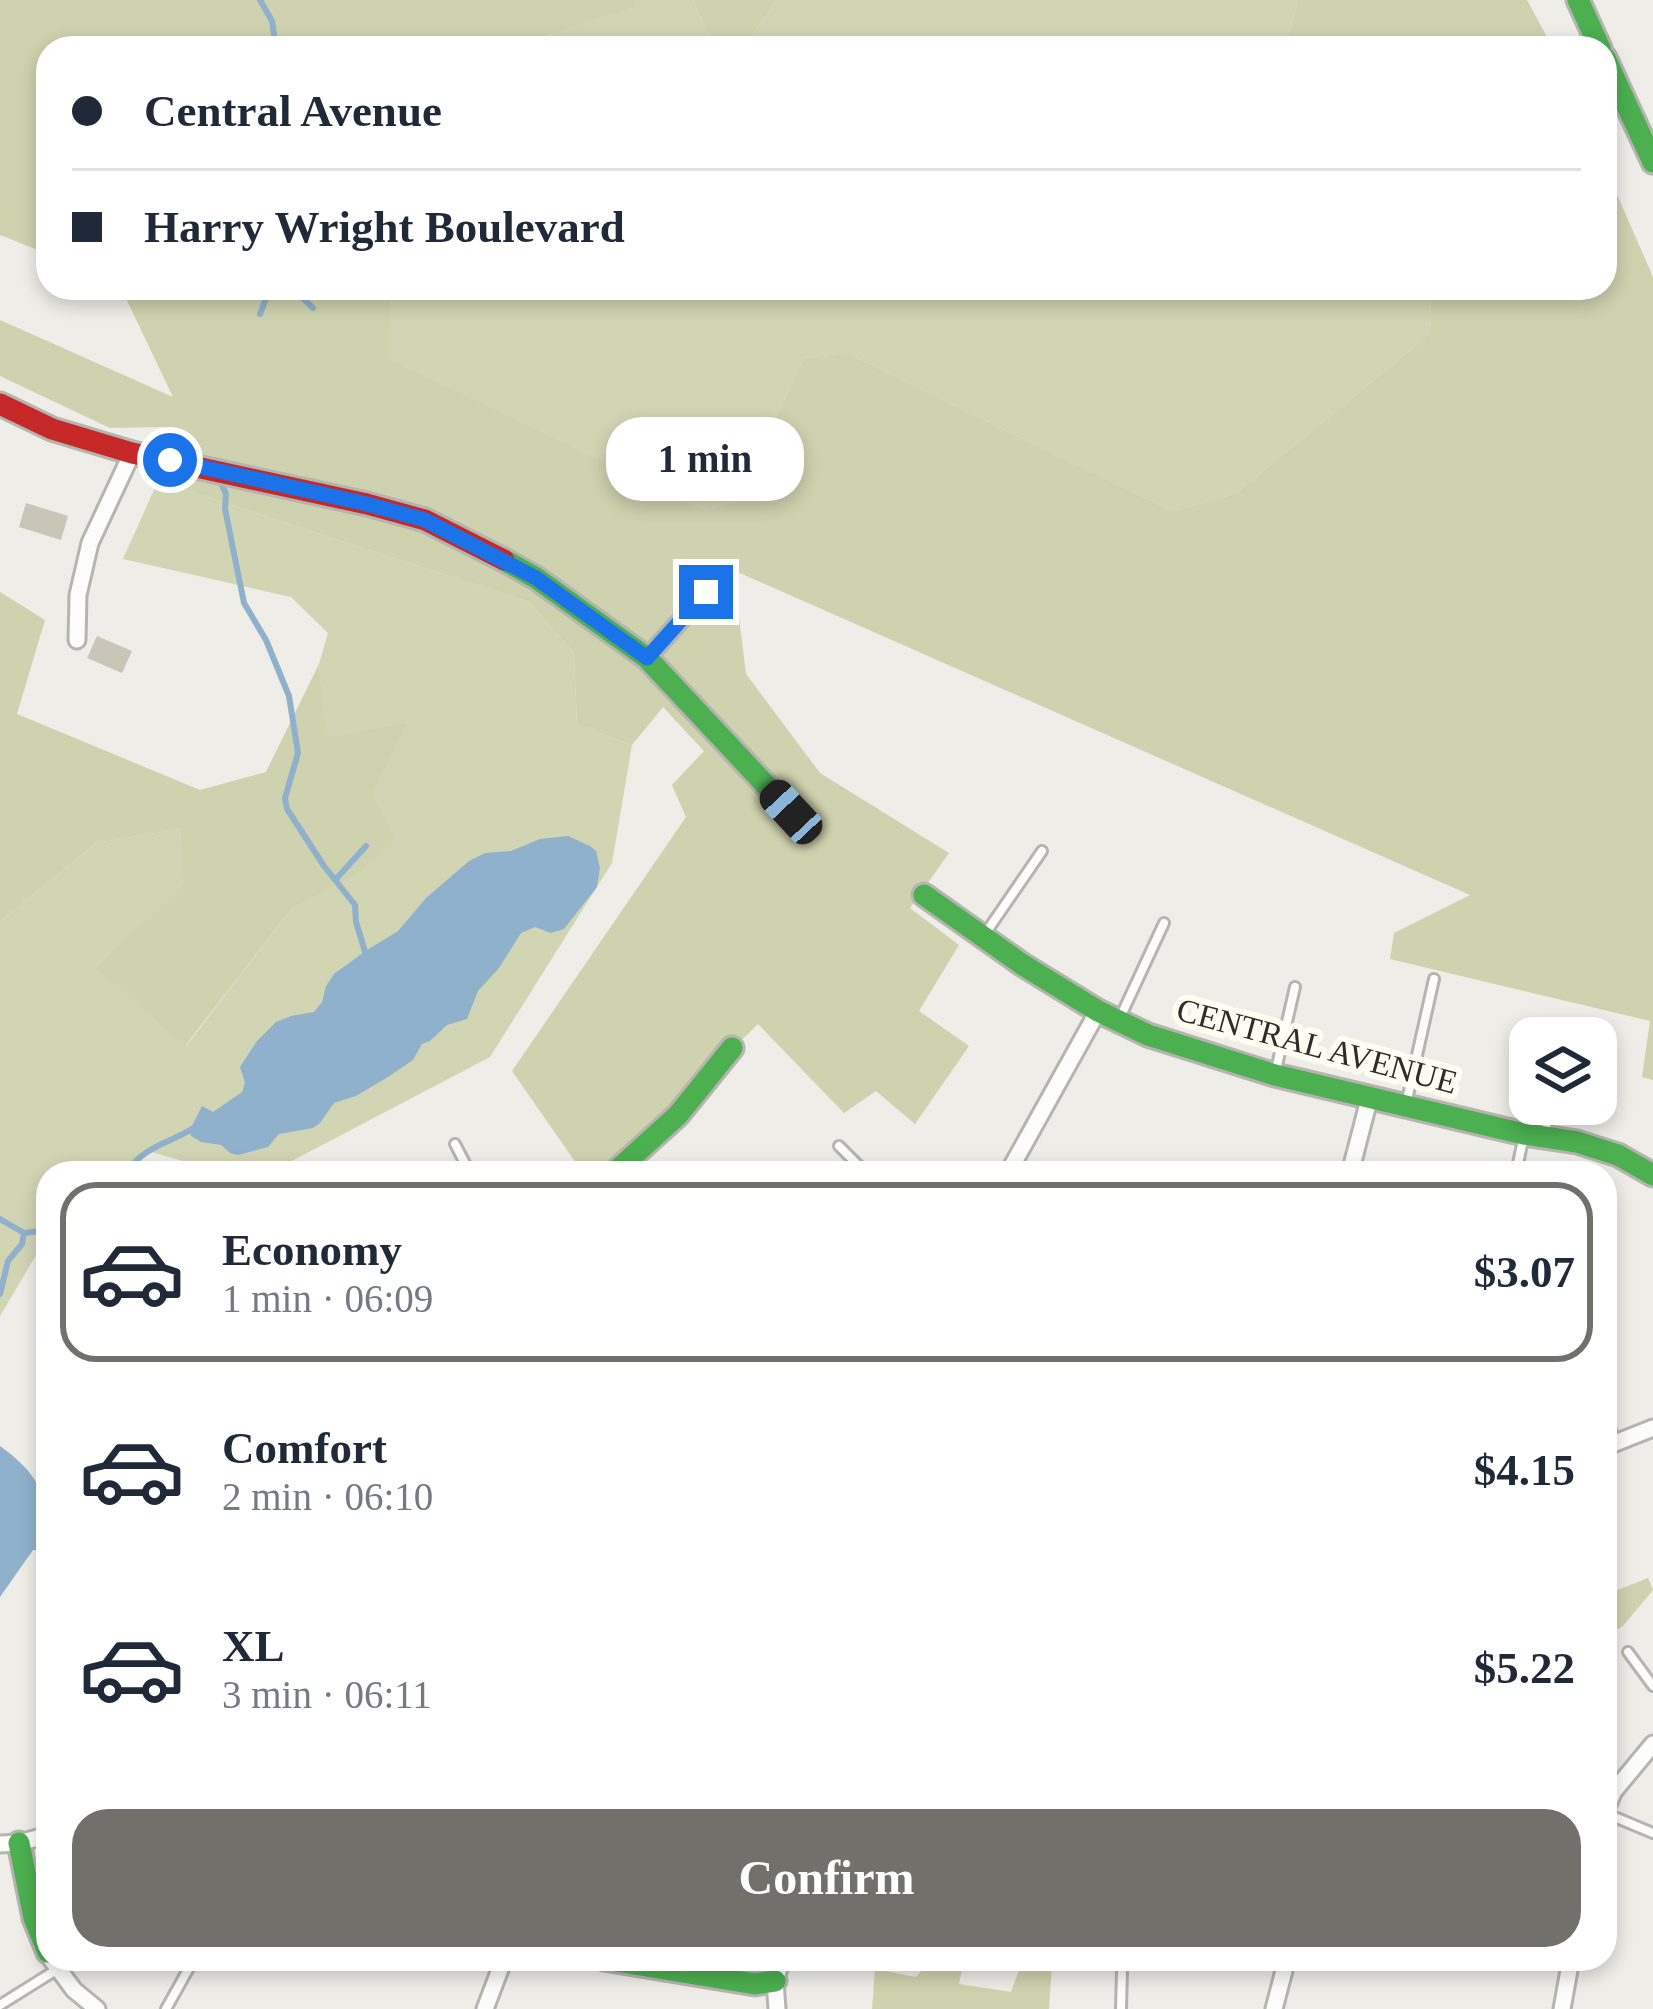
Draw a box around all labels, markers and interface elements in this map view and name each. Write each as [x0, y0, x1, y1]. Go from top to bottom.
text: Central Avenue [144, 86, 442, 136]
text: Harry Wright Boulevard [144, 202, 625, 252]
callout: 1 min [607, 418, 805, 502]
route start [143, 433, 197, 487]
text: 1 min [658, 437, 752, 480]
route end [679, 565, 733, 619]
car [753, 773, 829, 851]
street label: CENTRAL AVENUE [1173, 991, 1461, 1101]
map controls [1509, 1017, 1617, 1125]
button: layers [1509, 1017, 1617, 1125]
icon: car [78, 1218, 186, 1326]
text: Economy [222, 1225, 402, 1275]
text: $3.07 [1474, 1247, 1575, 1297]
text: 1 min · 06:09 [222, 1277, 433, 1320]
icon: car [78, 1416, 186, 1524]
text: Comfort [222, 1423, 387, 1473]
text: $4.15 [1474, 1445, 1575, 1495]
text: 2 min · 06:10 [222, 1475, 433, 1518]
icon: car [78, 1614, 186, 1722]
text: XL [222, 1621, 285, 1671]
text: $5.22 [1474, 1643, 1575, 1693]
text: 3 min · 06:11 [222, 1673, 432, 1716]
button: Confirm [72, 1809, 1581, 1947]

